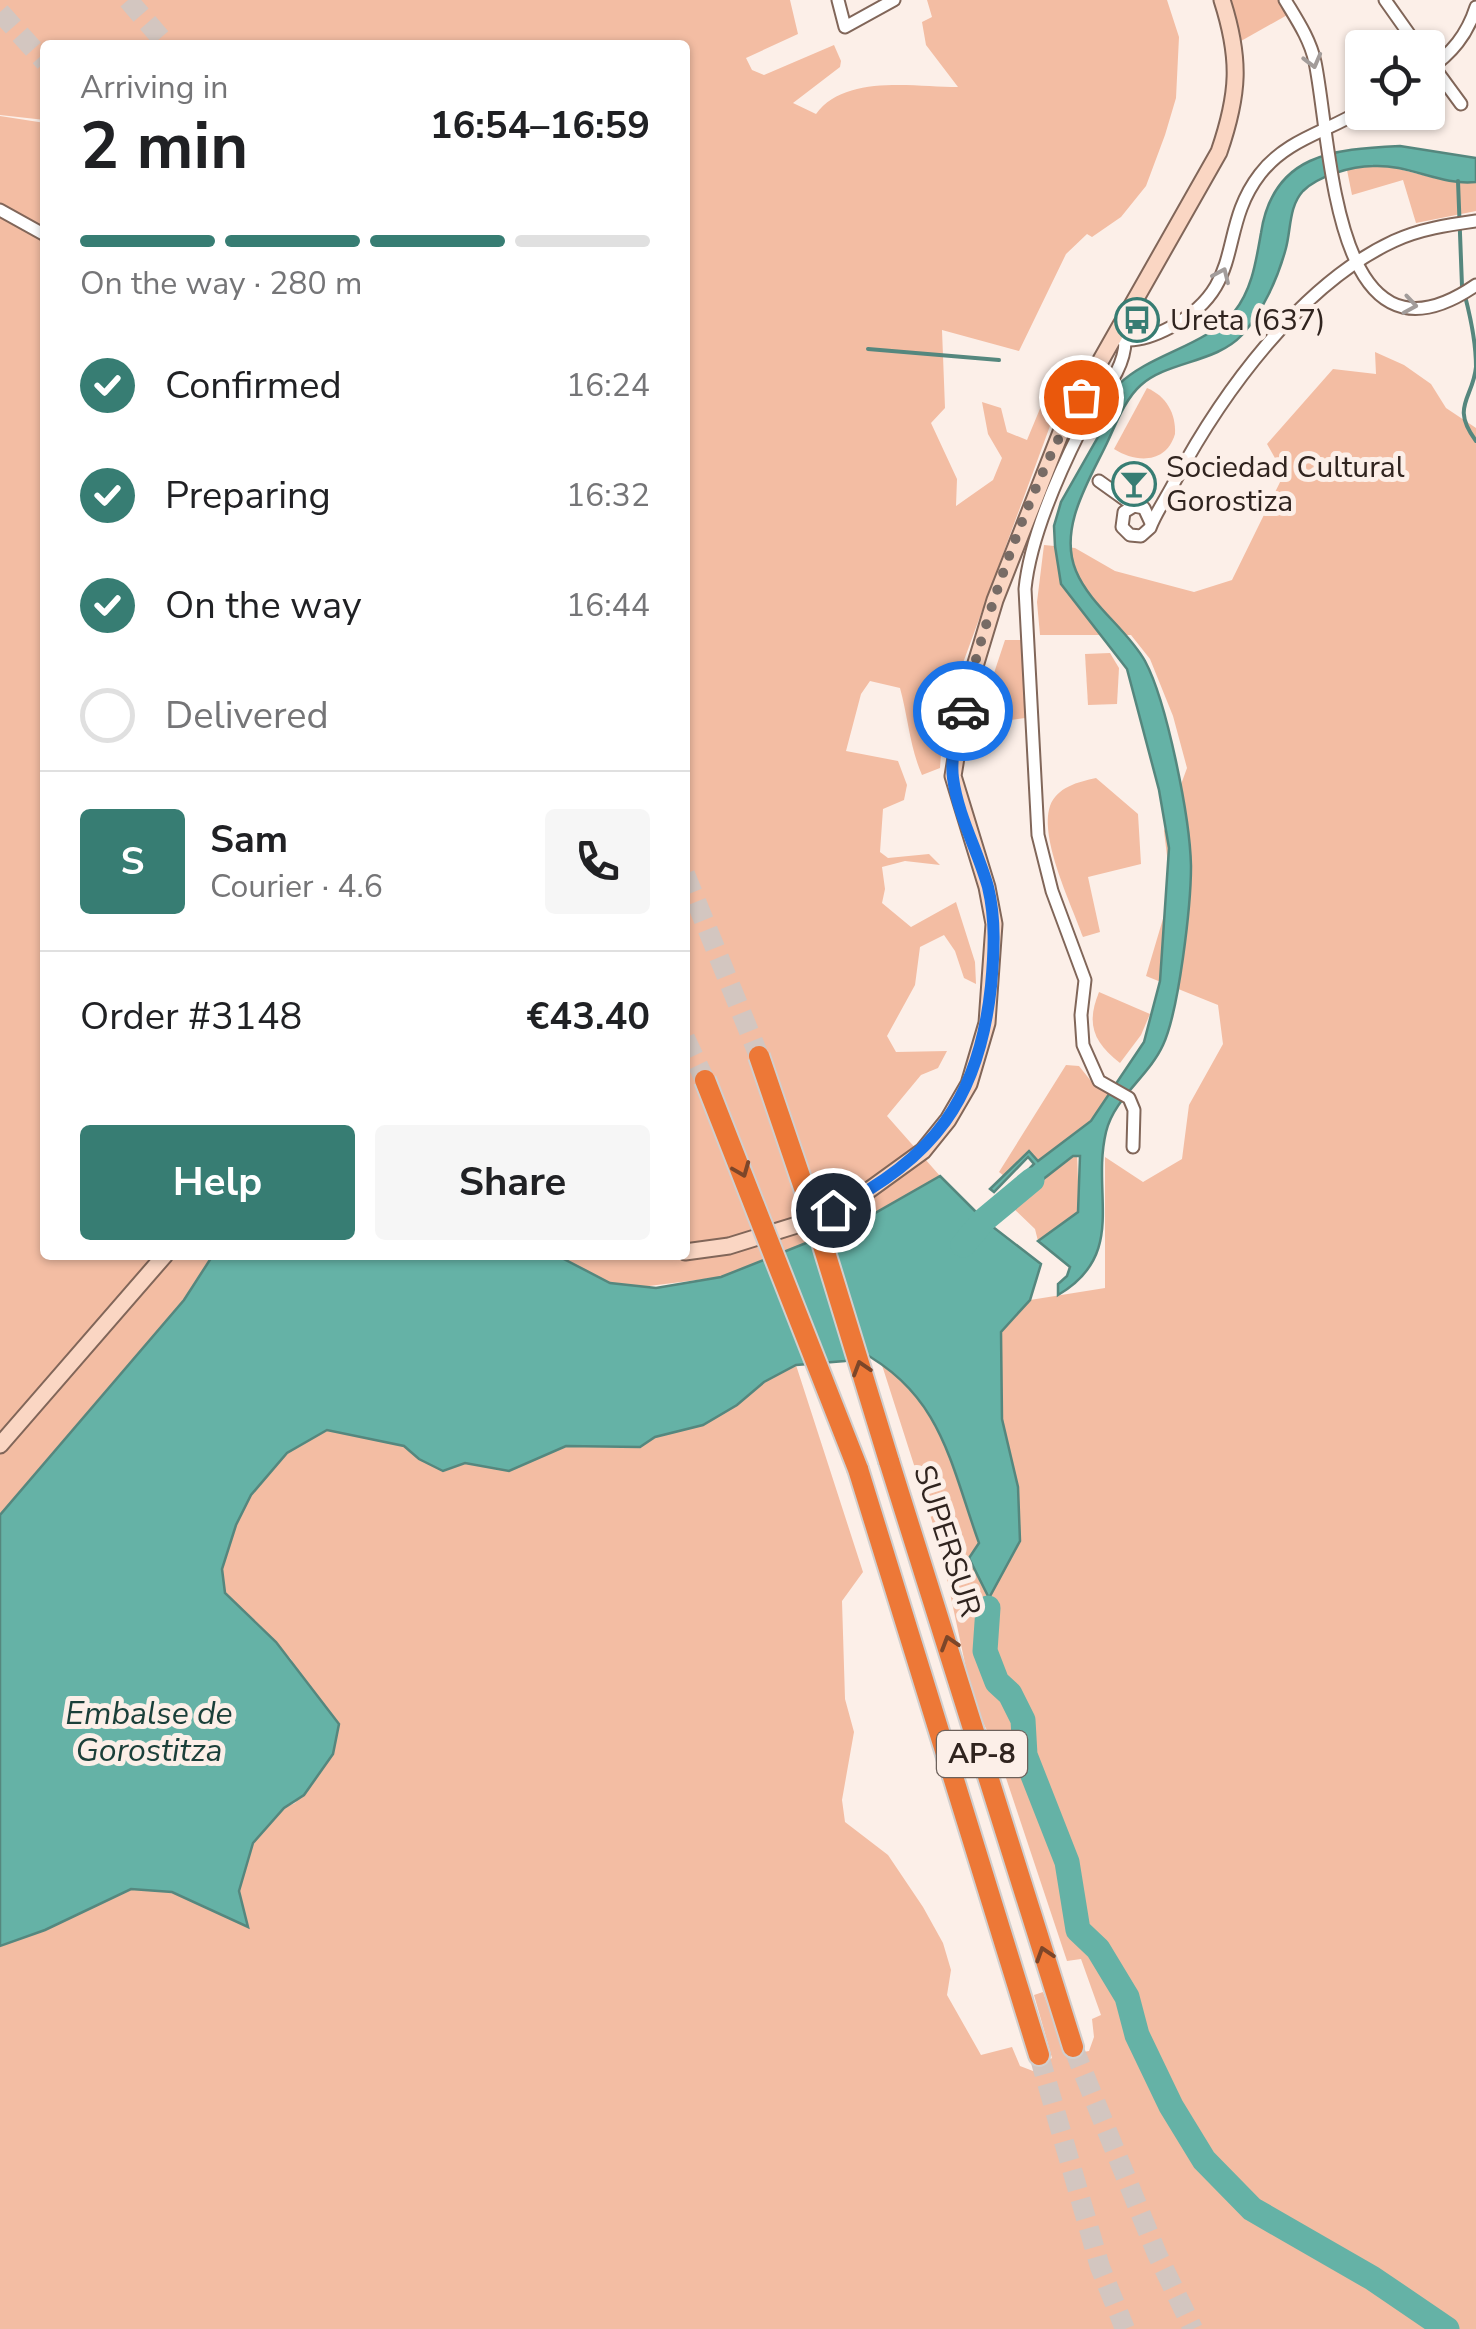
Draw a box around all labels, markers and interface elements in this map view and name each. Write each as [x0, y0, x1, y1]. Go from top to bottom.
map controls [1345, 30, 1445, 130]
button: locate [1345, 30, 1445, 130]
one-way arrow [1302, 52, 1323, 69]
text: Arriving in [80, 66, 228, 109]
text: 16:54–16:59 [430, 100, 650, 151]
text: 2 min [80, 102, 248, 191]
text: On the way · 280 m [80, 262, 362, 305]
one-way arrow [1210, 268, 1230, 286]
one-way arrow [1402, 294, 1418, 315]
bus stop icon: Ureta (637) [1114, 297, 1160, 343]
place label: Ureta (637) [1170, 300, 1325, 341]
pin [1039, 355, 1124, 440]
icon: check [80, 358, 135, 413]
text: Confirmed [165, 360, 342, 411]
text: 16:24 [566, 364, 650, 407]
icon: bag [1054, 370, 1109, 425]
place label: Sociedad Cultural Gorostiza [1166, 447, 1405, 522]
bar icon: Sociedad Cultural Gorostiza [1111, 461, 1157, 507]
icon: check [80, 468, 135, 523]
text: Preparing [165, 470, 331, 521]
text: 16:32 [566, 474, 650, 517]
icon: check [80, 578, 135, 633]
text: On the way [165, 580, 361, 631]
text: 16:44 [566, 584, 650, 627]
courier [913, 661, 1013, 761]
icon: car [936, 684, 991, 739]
text: Delivered [165, 690, 329, 741]
button: phone [545, 809, 650, 914]
text: Sam [210, 814, 288, 865]
text: S [121, 836, 144, 887]
text: Courier · 4.6 [210, 865, 383, 908]
text: Order #3148 [80, 991, 302, 1042]
text: €43.40 [527, 991, 650, 1042]
button: Help [80, 1125, 355, 1240]
button: Share [375, 1125, 650, 1240]
one-way arrow [730, 1160, 750, 1178]
pin [791, 1168, 876, 1253]
icon: home [806, 1183, 861, 1238]
one-way arrow [852, 1360, 873, 1377]
street label: SUPERSUR [903, 1460, 991, 1622]
one-way arrow [940, 1635, 960, 1652]
water label: Embalse de Gorostitza [65, 1692, 233, 1772]
road number: AP-8 [937, 1731, 1027, 1777]
one-way arrow [1035, 1946, 1056, 1963]

